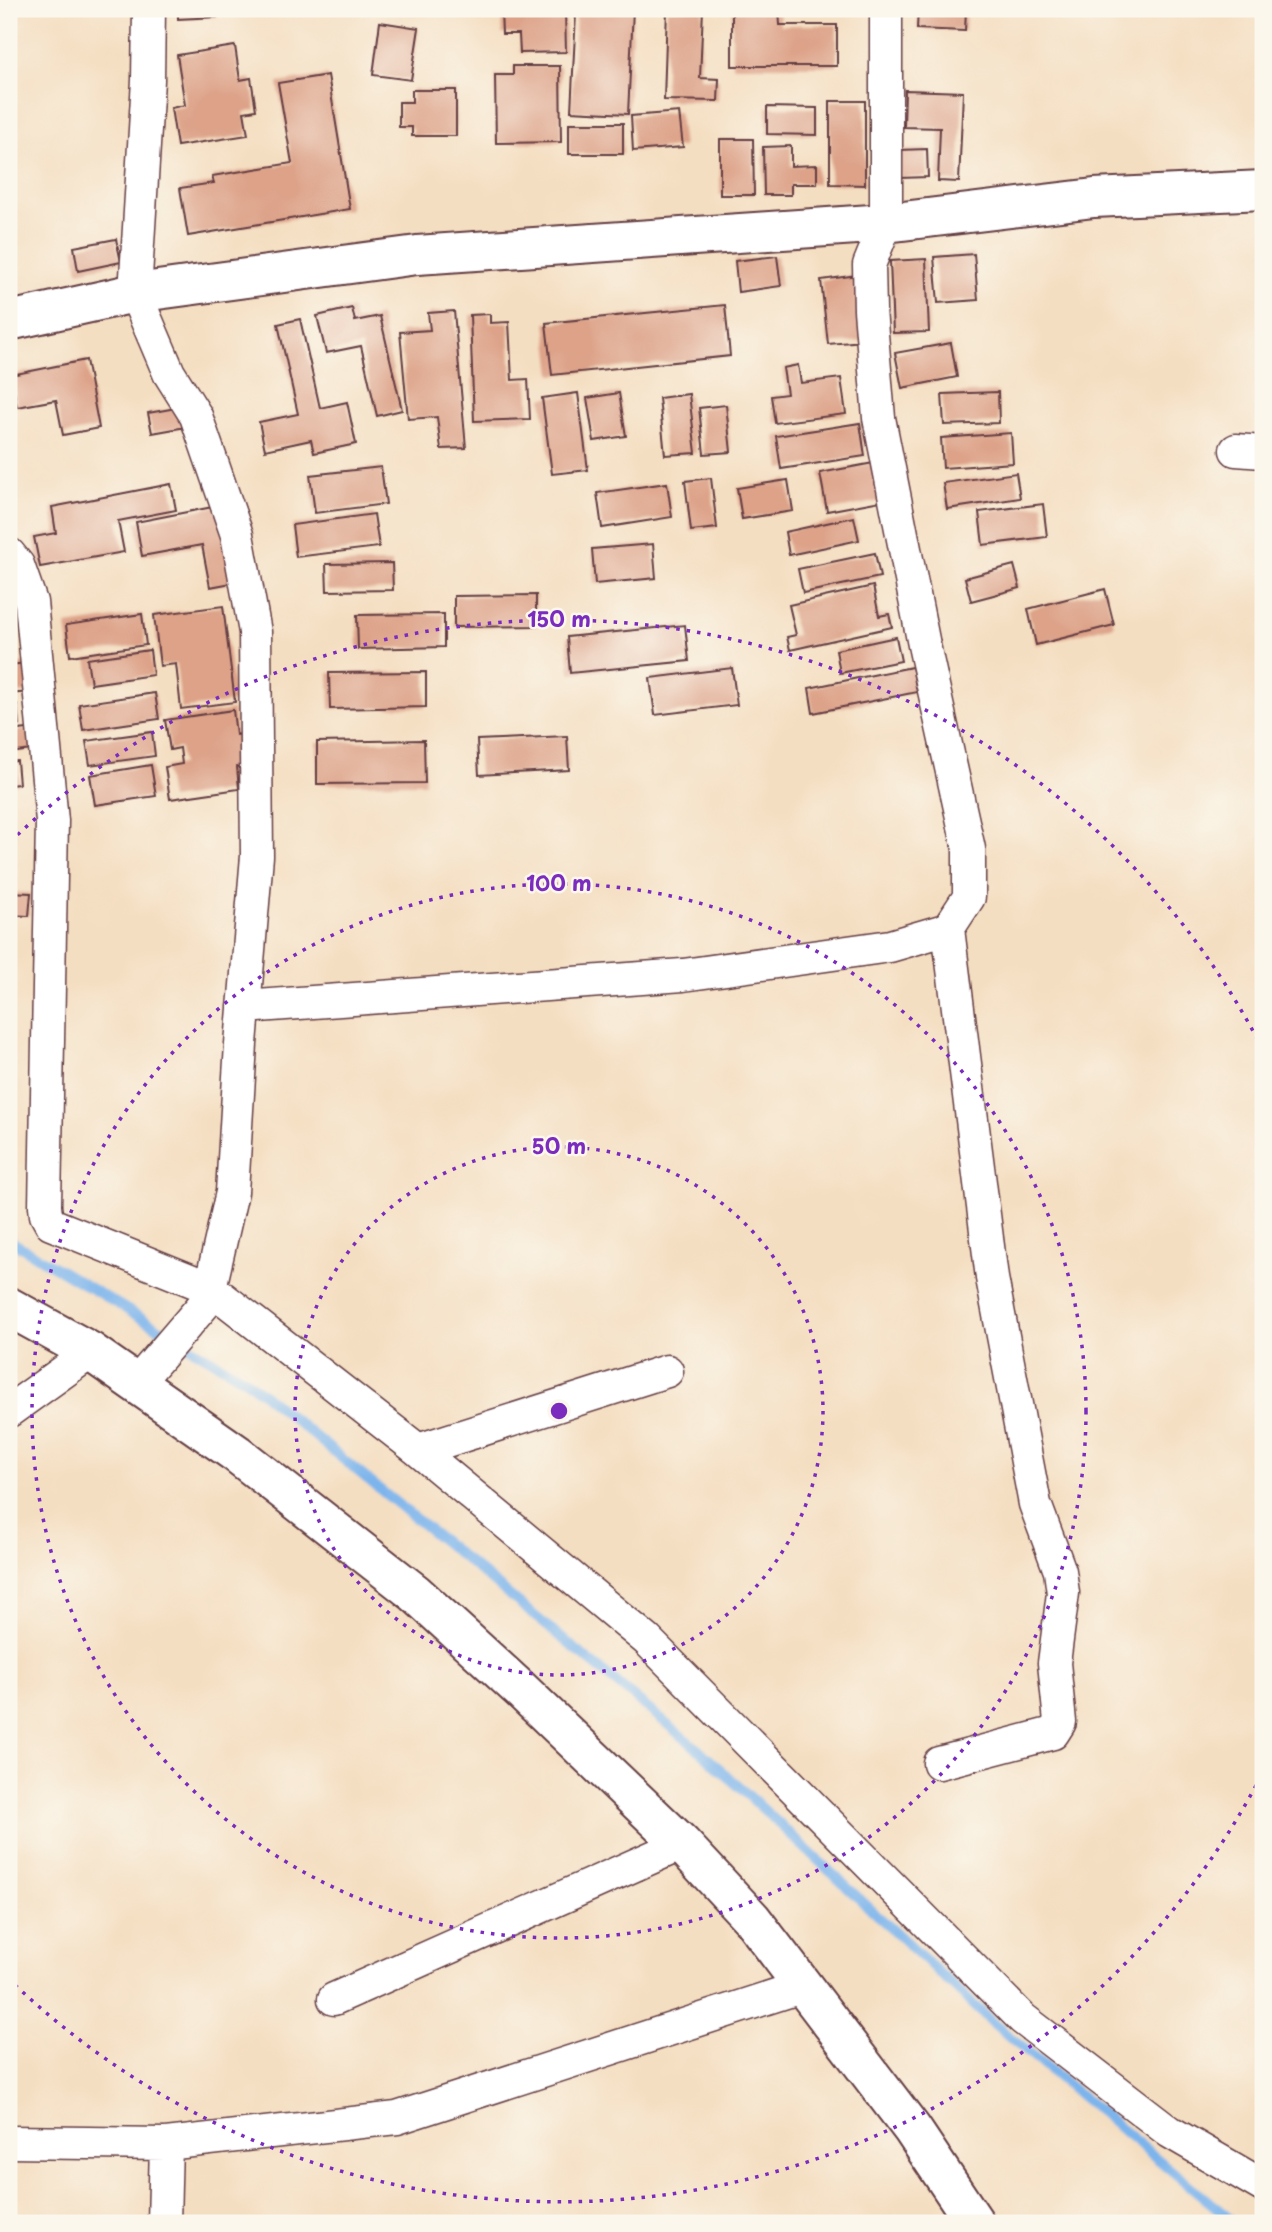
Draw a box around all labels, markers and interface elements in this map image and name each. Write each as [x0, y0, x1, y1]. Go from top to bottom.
text: 150 m [527, 602, 591, 634]
text: 100 m [526, 866, 592, 898]
text: 50 m [532, 1129, 586, 1161]
centre of rings [547, 1399, 571, 1423]

